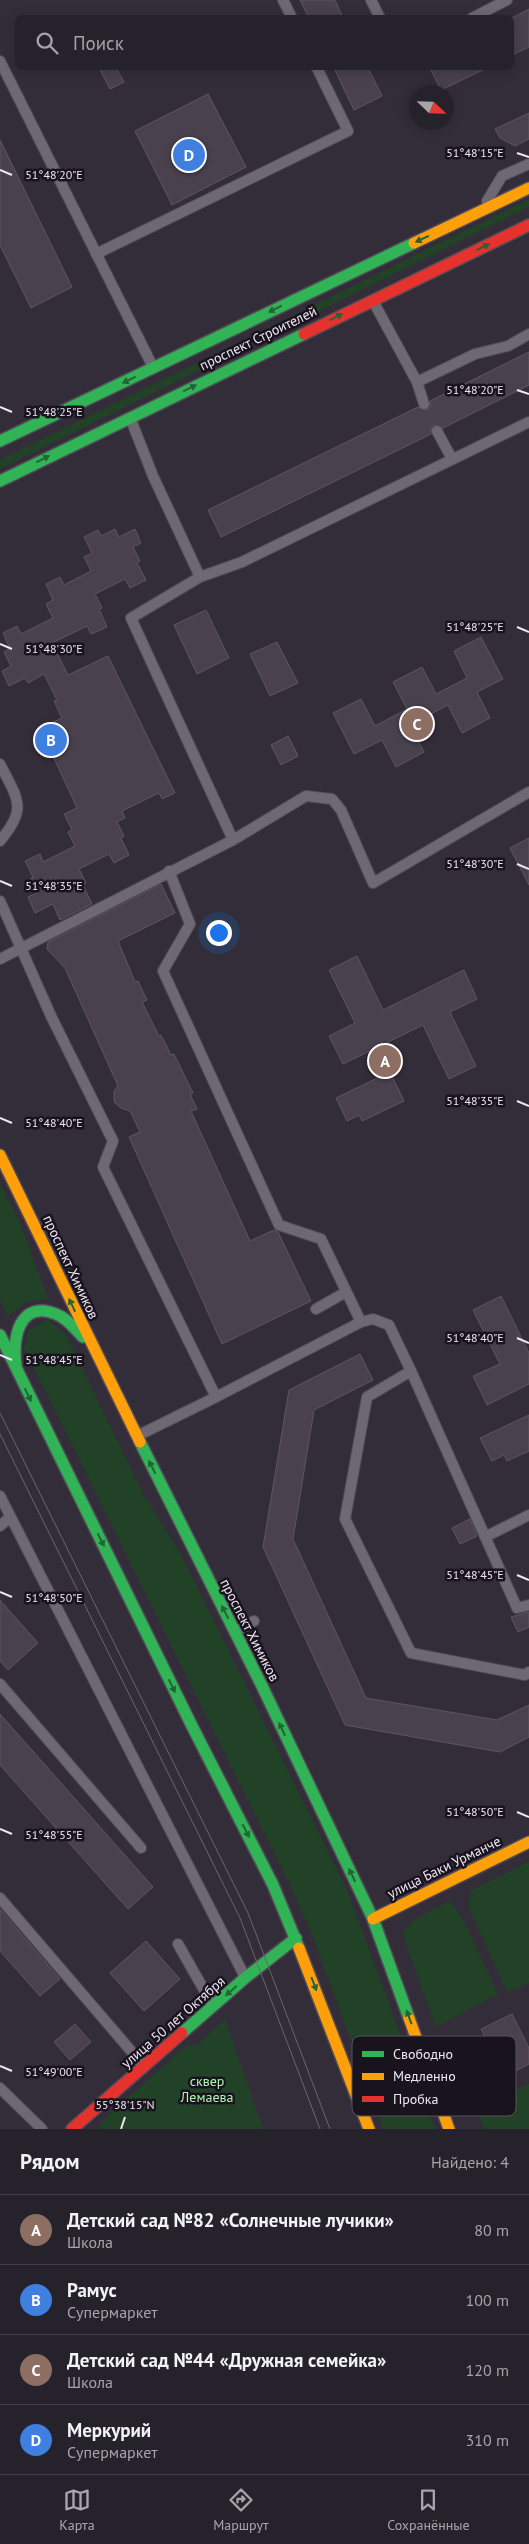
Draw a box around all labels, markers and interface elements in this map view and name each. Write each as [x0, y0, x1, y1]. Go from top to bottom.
search box [15, 15, 514, 70]
icon: search [33, 29, 61, 57]
text: Поиск [73, 31, 124, 55]
north arrow [409, 85, 454, 130]
pin: D [173, 136, 205, 174]
text: 51°48'15"E [446, 145, 504, 160]
text: 51°48'20"E [25, 167, 83, 182]
one-way arrow [415, 235, 429, 243]
one-way arrow [475, 243, 490, 251]
street label: проспект Строителей [196, 302, 320, 374]
one-way arrow [268, 306, 282, 314]
one-way arrow [329, 313, 343, 321]
one-way arrow [122, 376, 136, 384]
text: 51°48'20"E [446, 382, 504, 397]
one-way arrow [183, 384, 197, 392]
text: 51°48'25"E [25, 404, 83, 419]
one-way arrow [36, 455, 51, 463]
text: 51°48'25"E [446, 619, 504, 634]
text: 51°48'30"E [25, 641, 83, 656]
pin: C [401, 705, 433, 743]
pin: B [35, 721, 67, 759]
text: 51°48'30"E [446, 856, 504, 871]
text: 51°48'35"E [25, 878, 83, 893]
your location [206, 920, 232, 946]
pin: A [369, 1042, 401, 1080]
text: 51°48'35"E [446, 1093, 504, 1108]
text: 51°48'40"E [25, 1115, 83, 1130]
street label: проспект Химиков [39, 1212, 103, 1322]
one-way arrow [68, 1298, 76, 1312]
text: 51°48'40"E [446, 1330, 504, 1345]
text: 51°48'45"E [25, 1352, 83, 1367]
one-way arrow [25, 1388, 33, 1402]
one-way arrow [147, 1459, 156, 1474]
one-way arrow [96, 1533, 105, 1548]
text: 51°48'45"E [446, 1567, 504, 1582]
street label: проспект Химиков [216, 1576, 284, 1684]
text: 51°48'50"E [25, 1590, 83, 1605]
one-way arrow [221, 1604, 229, 1619]
one-way arrow [169, 1679, 177, 1693]
one-way arrow [278, 1722, 286, 1736]
text: 51°48'50"E [446, 1804, 504, 1819]
one-way arrow [242, 1824, 250, 1838]
text: 51°48'55"E [25, 1827, 83, 1842]
street label: улица Баки Урманче [384, 1832, 504, 1902]
one-way arrow [348, 1868, 356, 1882]
street label: улица 50 лет Октября [117, 1972, 229, 2072]
one-way arrow [311, 1976, 318, 1991]
one-way arrow [225, 1985, 238, 1996]
one-way arrow [404, 2010, 412, 2025]
legend [352, 2036, 516, 2116]
text: Свободно [393, 2045, 453, 2063]
text: 51°49'00"E [25, 2064, 83, 2079]
text: Медленно [393, 2067, 456, 2085]
park label: сквер Лемаева [180, 2072, 233, 2106]
text: Пробка [393, 2090, 438, 2108]
text: 55°38'15"N [95, 2097, 155, 2112]
text: Рядом [20, 2148, 79, 2175]
text: Найдено: 4 [431, 2152, 509, 2172]
text: Детский сад №82 «Солнечные лучики» [67, 2208, 394, 2232]
text: A [31, 2220, 41, 2240]
text: 80 m [474, 2220, 509, 2240]
text: Школа [67, 2232, 113, 2252]
text: Рамус [67, 2278, 117, 2302]
text: B [31, 2290, 41, 2310]
text: 100 m [466, 2290, 509, 2310]
text: Супермаркет [67, 2302, 158, 2322]
text: Детский сад №44 «Дружная семейка» [67, 2348, 386, 2372]
text: C [32, 2360, 40, 2380]
text: 120 m [466, 2360, 509, 2380]
text: Школа [67, 2372, 113, 2392]
text: Меркурий [67, 2418, 151, 2442]
text: D [31, 2430, 41, 2450]
text: 310 m [466, 2430, 509, 2450]
text: Супермаркет [67, 2442, 158, 2462]
tab: Карта [59, 2486, 95, 2534]
tab: Маршрут [213, 2486, 269, 2534]
tab: Сохранённые [387, 2486, 470, 2534]

